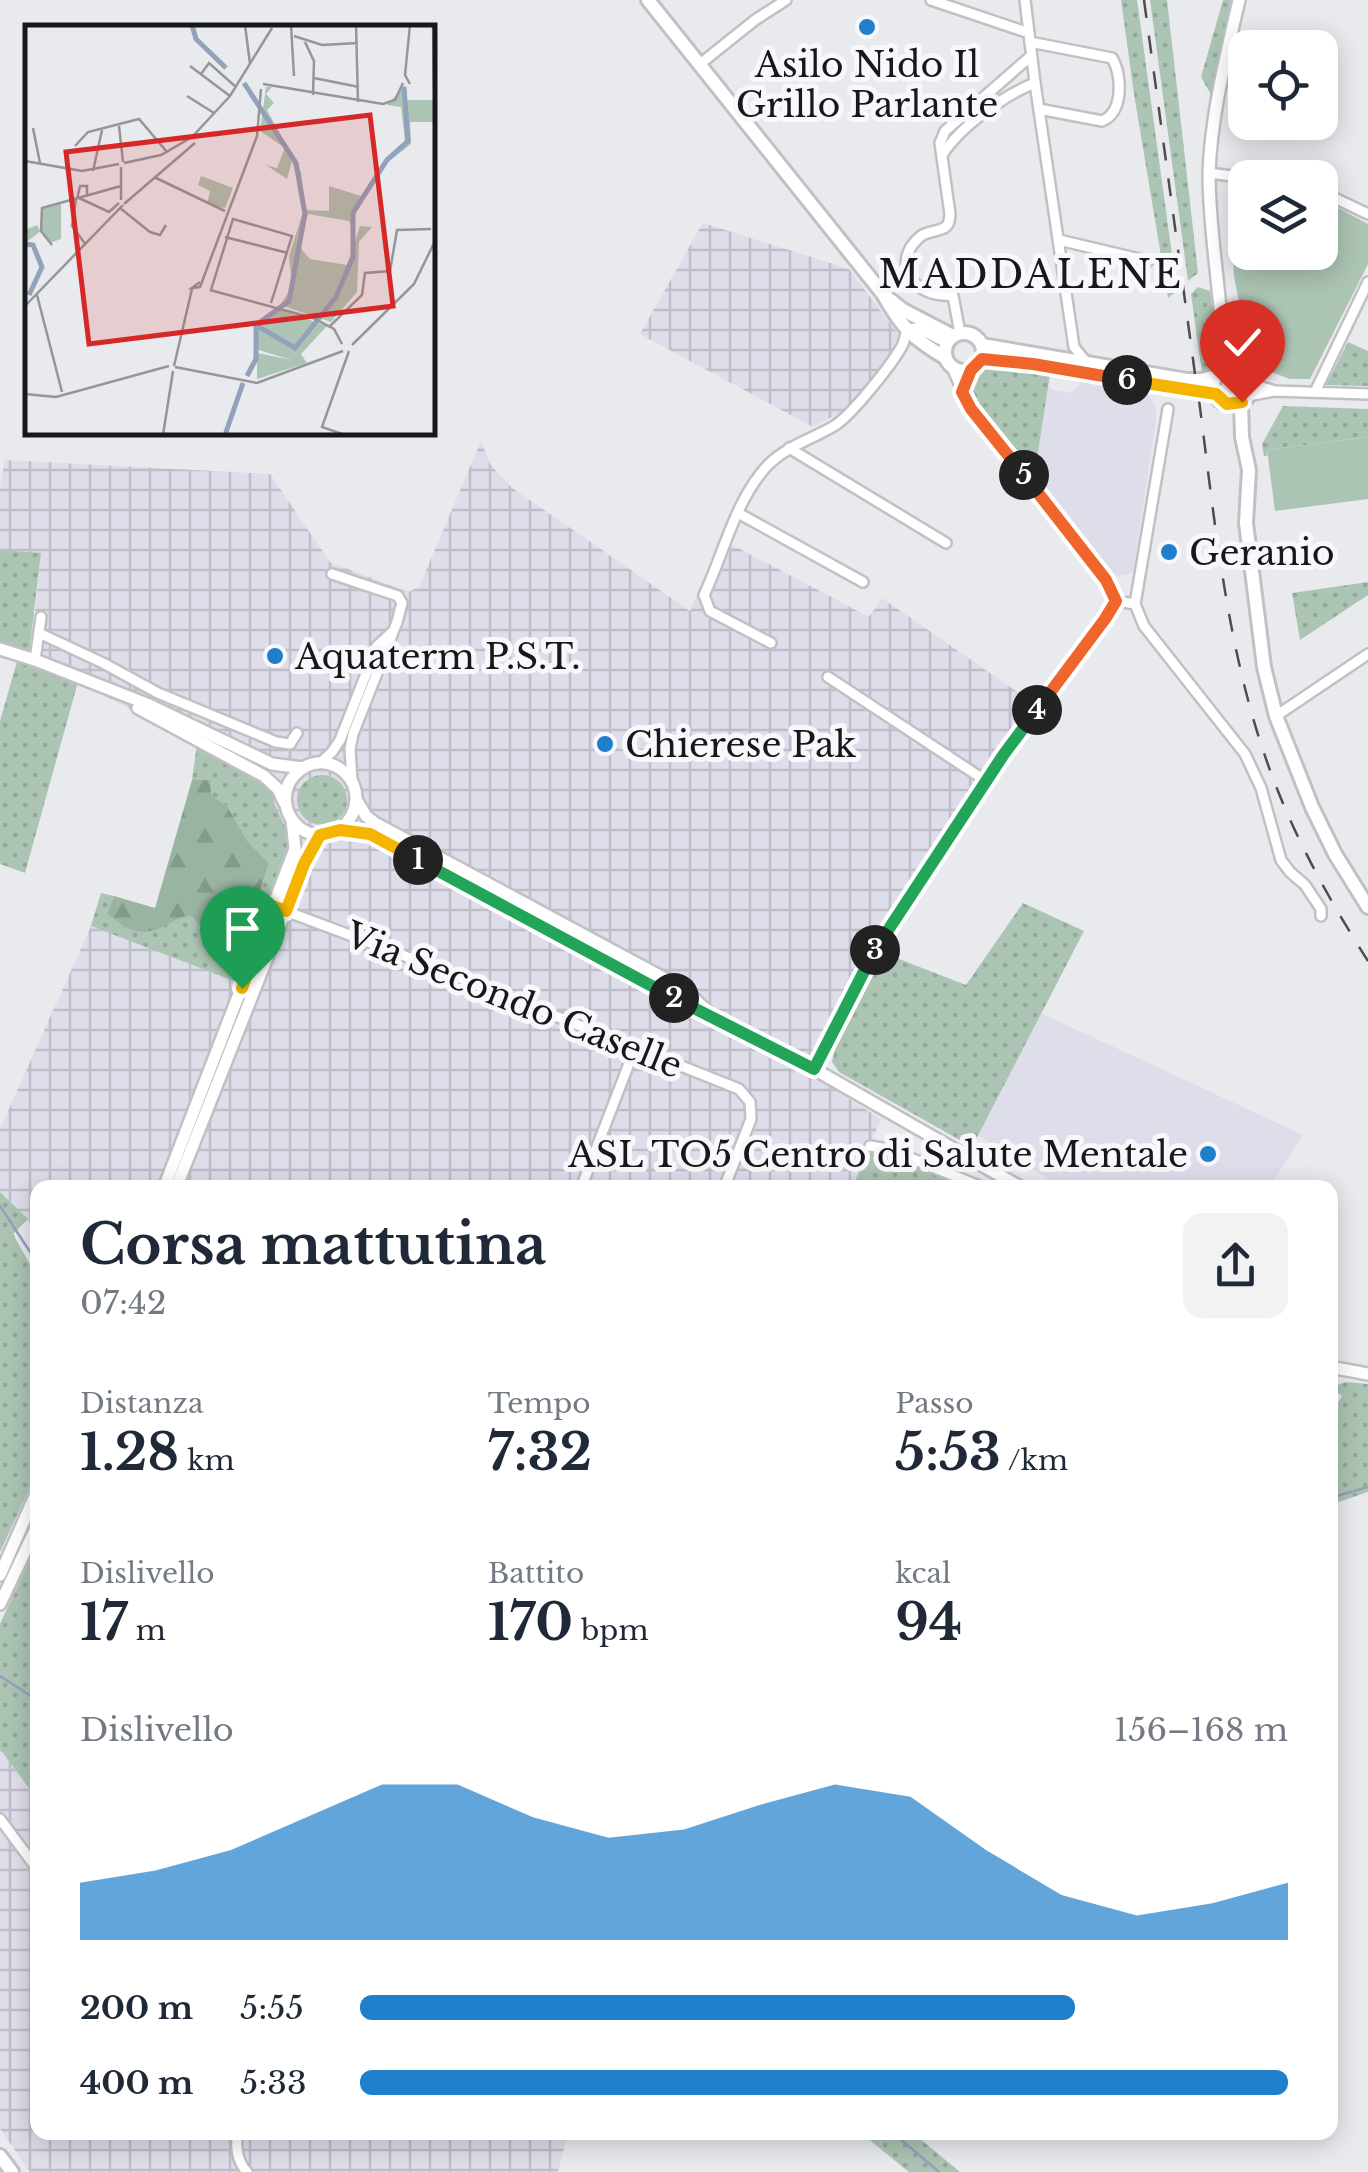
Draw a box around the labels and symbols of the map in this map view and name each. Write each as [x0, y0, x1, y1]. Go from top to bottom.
marker: Asilo Nido Il Grillo Parlante [856, 16, 878, 38]
inset map [25, 25, 435, 435]
place label: Asilo Nido Il Grillo Parlante [736, 43, 998, 126]
district label: MADDALENE [878, 251, 1184, 298]
pin [1200, 300, 1285, 403]
pin: 6 [1102, 355, 1152, 405]
pin: 5 [999, 450, 1049, 500]
place label: Geranio [1189, 531, 1335, 574]
marker: Geranio [1158, 541, 1180, 563]
place label: Aquaterm P.S.T. [294, 635, 581, 678]
marker: Aquaterm P.S.T. [264, 645, 286, 667]
pin: 4 [1012, 685, 1062, 735]
place label: Chierese Pak [625, 723, 857, 766]
marker: Chierese Pak [594, 733, 616, 755]
pin: 1 [393, 835, 443, 885]
pin [200, 886, 285, 989]
street label: Via Secondo Caselle [338, 912, 689, 1087]
pin: 3 [850, 925, 900, 975]
pin: 2 [649, 973, 699, 1023]
place label: ASL TO5 Centro di Salute Mentale [567, 1133, 1188, 1176]
marker: ASL TO5 Centro di Salute Mentale [1197, 1143, 1219, 1165]

